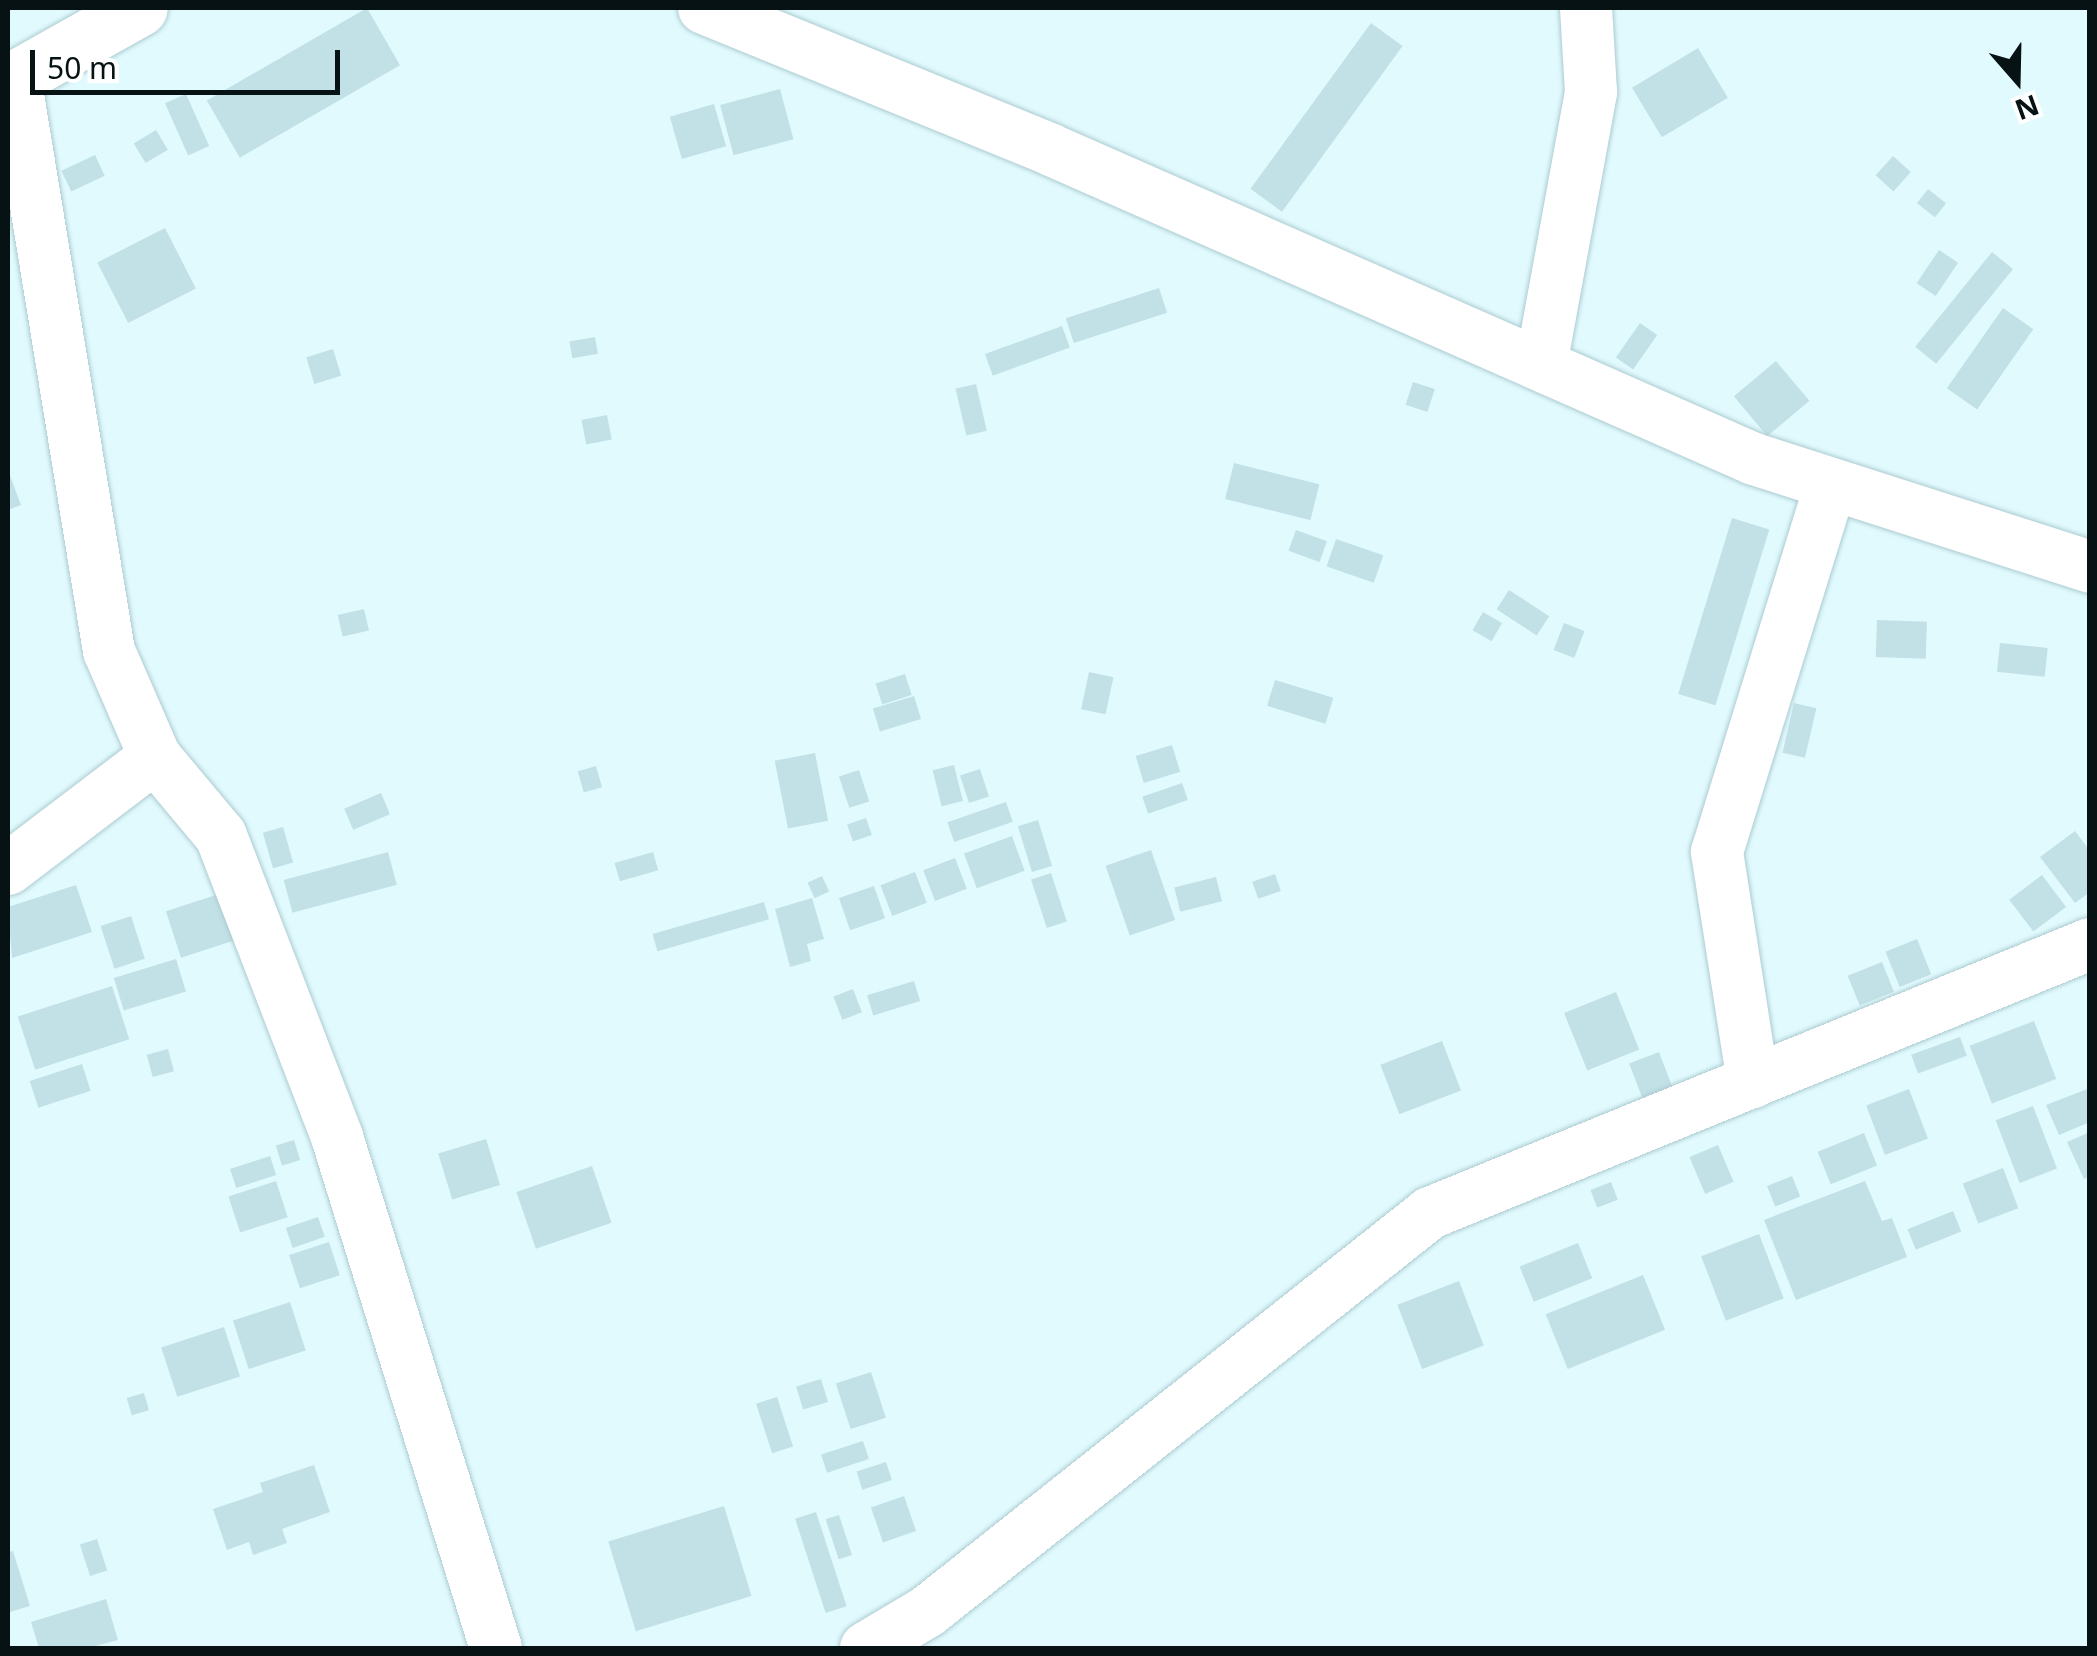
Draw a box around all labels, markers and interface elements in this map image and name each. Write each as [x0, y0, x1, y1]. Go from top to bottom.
scale bar [35, 30, 345, 92]
north arrow [1967, 30, 2067, 130]
text: 50 m [47, 47, 117, 88]
text: N [2010, 86, 2044, 130]

